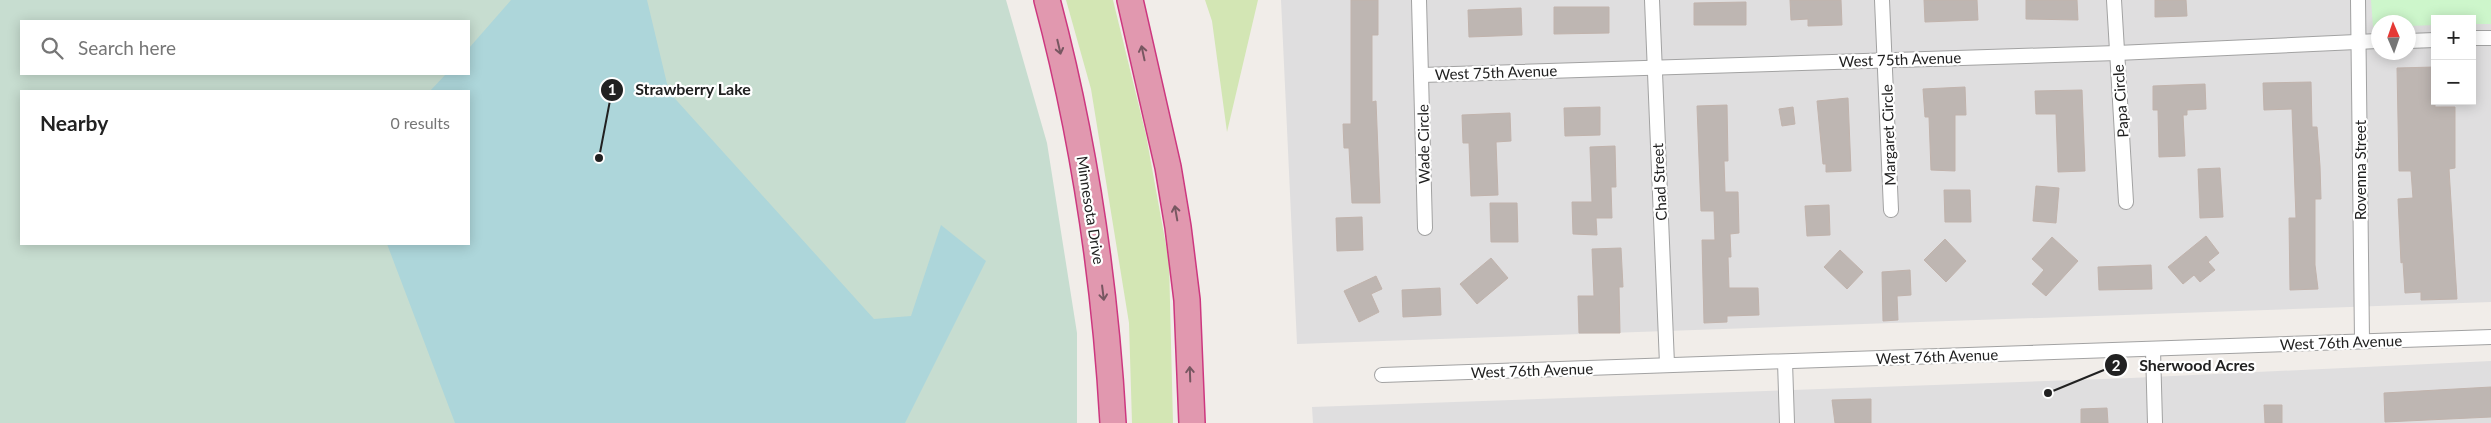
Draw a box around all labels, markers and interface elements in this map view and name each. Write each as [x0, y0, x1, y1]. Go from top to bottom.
north arrow [2371, 15, 2416, 60]
map controls [2431, 15, 2476, 105]
button: + [2431, 15, 2476, 60]
search box [20, 20, 470, 75]
icon: search [38, 34, 66, 62]
text: Search here [78, 36, 176, 59]
one-way arrow [1055, 39, 1064, 55]
one-way arrow [1138, 46, 1147, 62]
street label: West 75th Avenue [1838, 48, 1962, 70]
button: − [2431, 60, 2476, 105]
street label: West 75th Avenue [1434, 61, 1558, 83]
street label: Papa Circle [2108, 64, 2132, 138]
callout: Strawberry Lake [600, 74, 761, 105]
text: Strawberry Lake [635, 79, 751, 98]
text: 1 [608, 80, 616, 98]
street label: Margaret Circle [1877, 84, 1899, 186]
street label: Wade Circle [1413, 104, 1433, 184]
text: Nearby [40, 110, 108, 135]
text: 0 results [390, 113, 450, 132]
street label: Rovenna Street [2351, 119, 2369, 220]
street label: Chad Street [1648, 142, 1670, 221]
street label: Minnesota Drive [1074, 155, 1108, 265]
one-way arrow [1170, 205, 1180, 221]
one-way arrow [1098, 285, 1108, 301]
street label: West 76th Avenue [2279, 331, 2403, 353]
street label: West 76th Avenue [1875, 345, 1999, 367]
callout: Sherwood Acres [2104, 350, 2265, 381]
text: Sherwood Acres [2139, 355, 2255, 374]
text: 2 [2112, 356, 2121, 374]
street label: West 76th Avenue [1470, 359, 1594, 381]
one-way arrow [1185, 367, 1194, 383]

